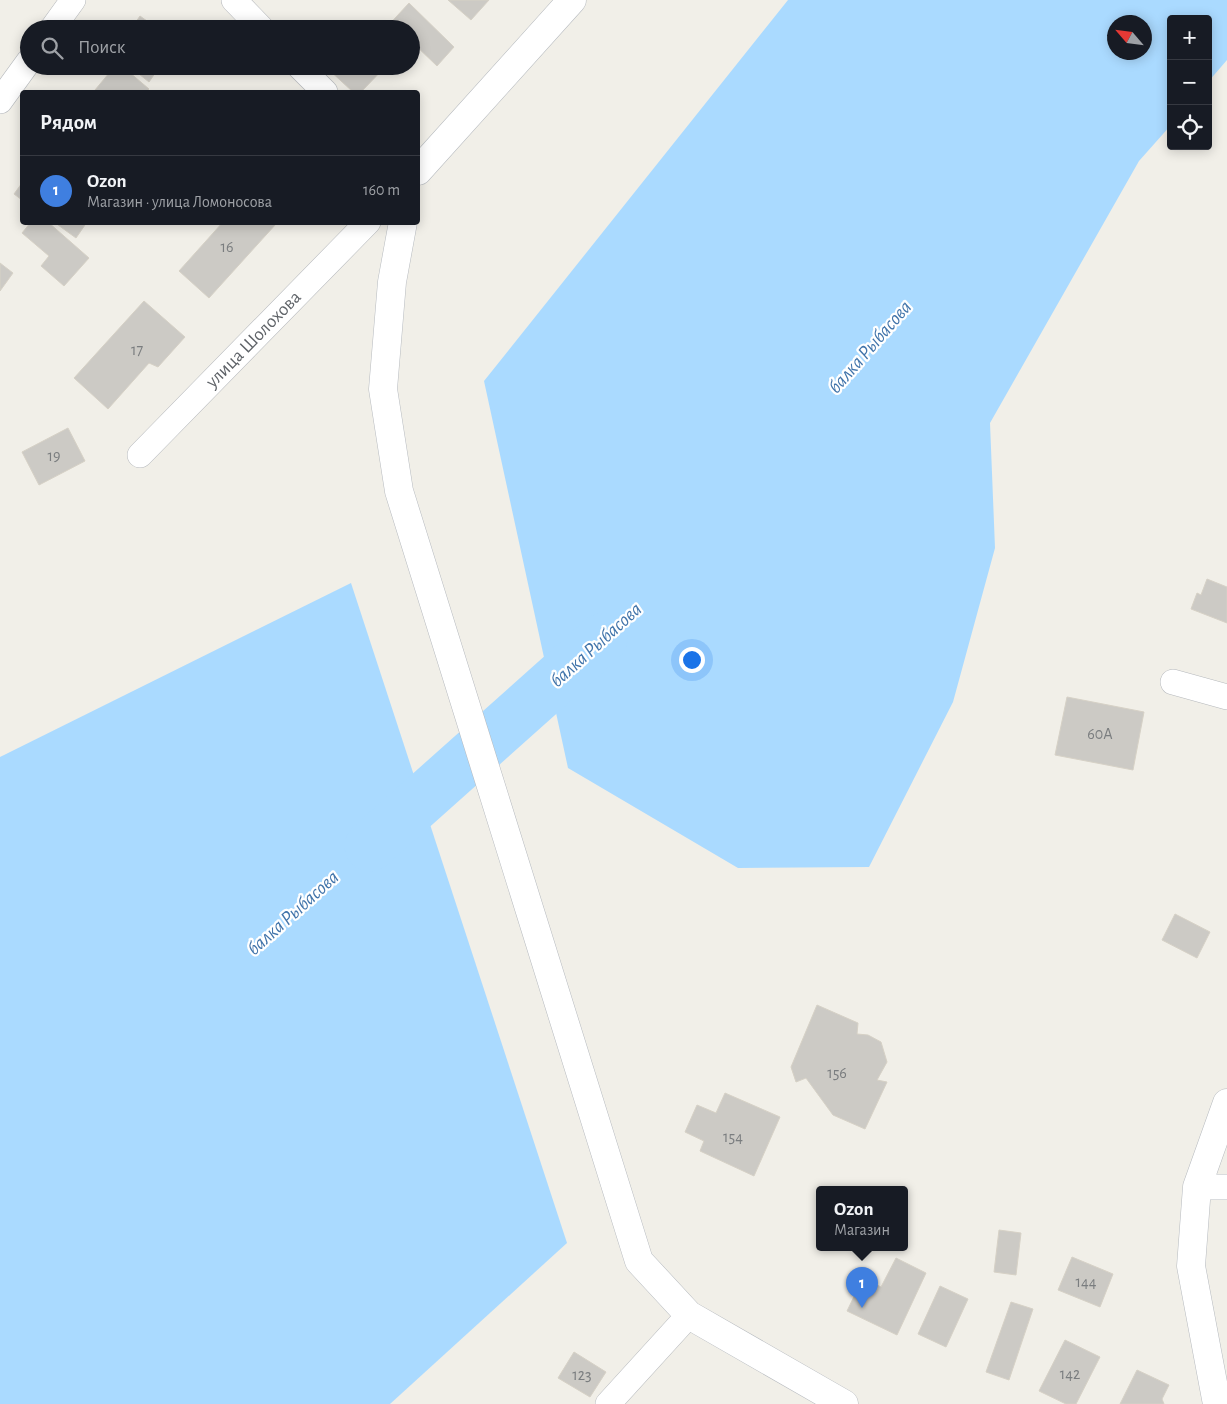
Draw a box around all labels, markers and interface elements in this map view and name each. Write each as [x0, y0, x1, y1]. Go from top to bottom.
north arrow [1107, 15, 1152, 60]
map controls [1167, 15, 1212, 150]
button: + [1167, 15, 1212, 60]
search box [20, 20, 420, 75]
icon: search [38, 34, 66, 62]
text: Поиск [78, 38, 125, 57]
button: − [1167, 60, 1212, 105]
button: locate [1167, 105, 1212, 150]
text: Рядом [40, 112, 97, 133]
text: Ozon [87, 172, 126, 191]
text: 1 [53, 182, 59, 198]
text: 160 m [363, 182, 400, 198]
text: Магазин · улица Ломоносова [87, 194, 272, 210]
house number: 16 [220, 239, 234, 255]
street label: улица Шолохова [201, 287, 305, 392]
water label: балка Рыбасова [825, 297, 915, 397]
house number: 17 [131, 342, 143, 358]
house number: 19 [47, 448, 61, 464]
water label: балка Рыбасова [546, 599, 646, 691]
your location [679, 647, 705, 673]
house number: 60А [1087, 726, 1113, 742]
water label: балка Рыбасова [243, 867, 343, 959]
house number: 156 [827, 1065, 847, 1081]
house number: 154 [723, 1129, 743, 1145]
popup [816, 1186, 908, 1251]
text: Ozon [834, 1200, 873, 1219]
text: Магазин [834, 1222, 890, 1238]
pin: 1 [846, 1267, 878, 1308]
house number: 144 [1076, 1274, 1097, 1290]
house number: 142 [1060, 1366, 1080, 1382]
house number: 123 [572, 1367, 592, 1383]

